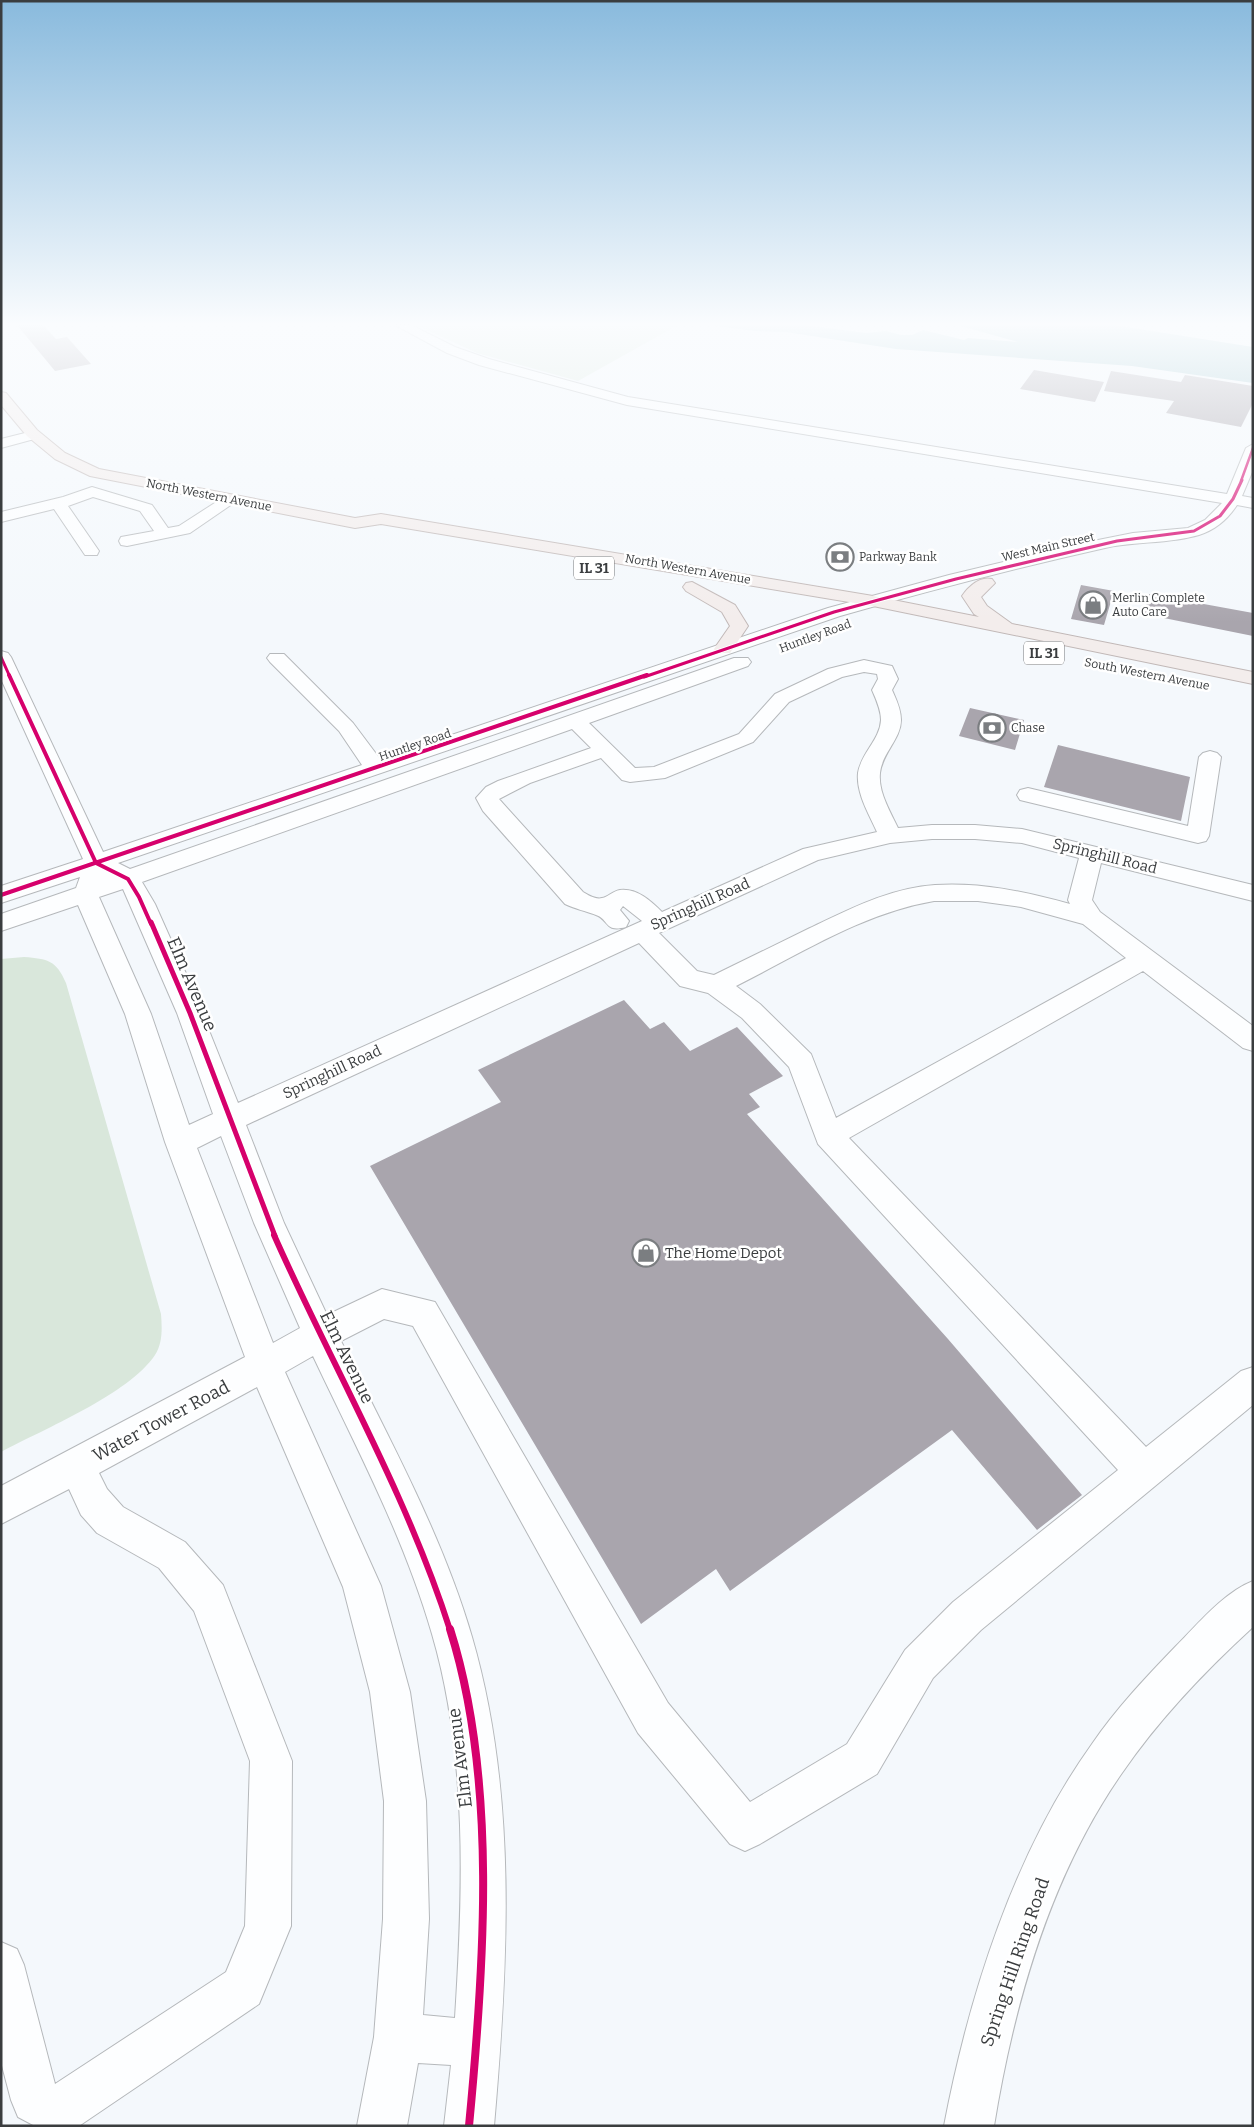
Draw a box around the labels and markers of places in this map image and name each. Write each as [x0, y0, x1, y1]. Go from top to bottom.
bank icon: Parkway Bank [825, 542, 855, 572]
place label: Parkway Bank [859, 550, 937, 564]
shop icon: Merlin Complete Auto Care [1078, 590, 1108, 620]
place label: Merlin Complete Auto Care [1112, 591, 1205, 619]
bank icon: Chase [977, 713, 1007, 743]
place label: Chase [1011, 721, 1045, 735]
shop icon: The Home Depot [631, 1238, 661, 1268]
place label: The Home Depot [665, 1244, 782, 1262]

